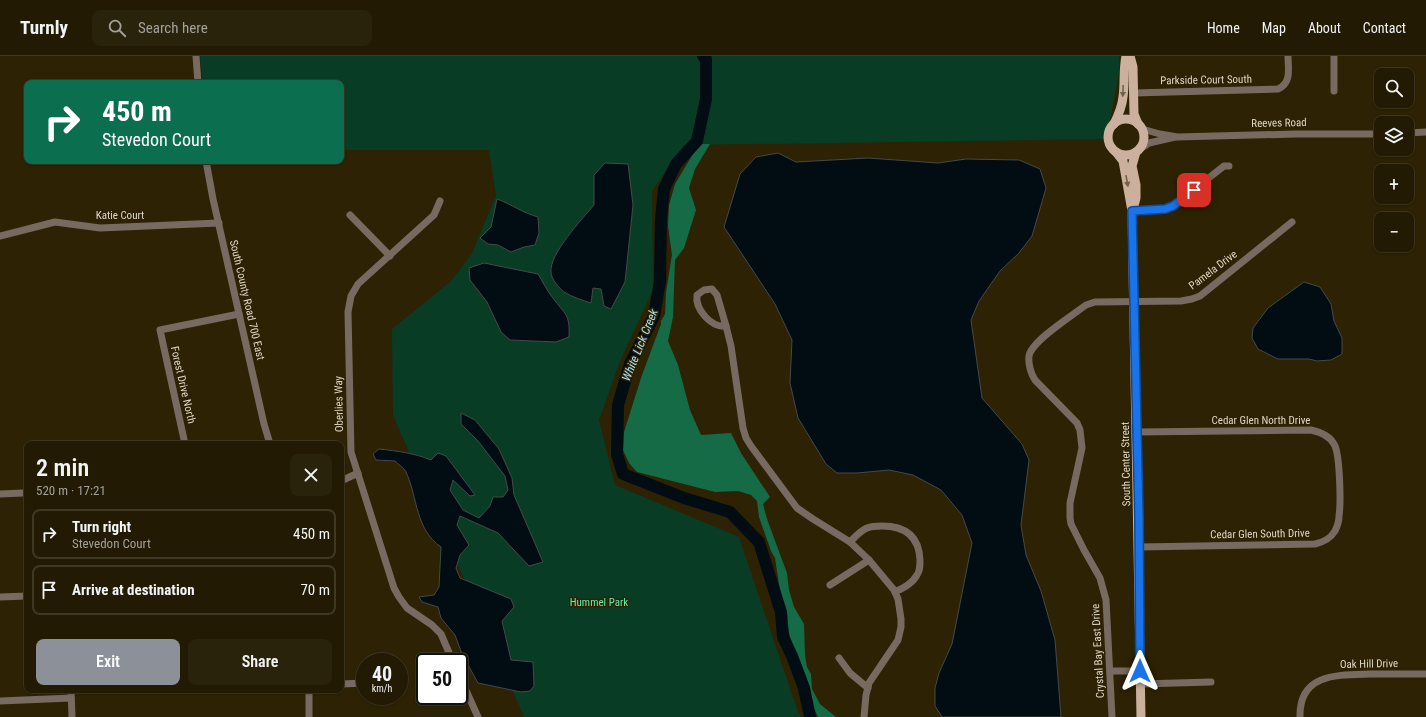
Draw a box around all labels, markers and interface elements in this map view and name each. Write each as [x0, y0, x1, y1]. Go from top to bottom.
search box [92, 10, 372, 46]
text: Turnly [20, 16, 68, 39]
icon: search [106, 17, 128, 39]
text: Search here [138, 19, 208, 37]
text: Home [1207, 20, 1240, 36]
text: Map [1262, 20, 1286, 36]
text: About [1308, 20, 1341, 36]
text: Contact [1363, 20, 1406, 36]
map controls [1374, 68, 1414, 252]
button: search [1374, 68, 1414, 108]
street label: Parkside Court South [1160, 73, 1252, 87]
one-way arrow [1120, 85, 1127, 97]
text: 450 m [102, 95, 172, 128]
icon: right [36, 96, 88, 148]
street label: Reeves Road [1251, 116, 1307, 130]
button: layers [1374, 116, 1414, 156]
text: Stevedon Court [102, 129, 211, 150]
button: + [1374, 164, 1414, 204]
pin [1177, 173, 1211, 207]
one-way arrow [1124, 175, 1130, 187]
icon: arrive [1183, 179, 1205, 201]
street label: Katie Court [96, 209, 144, 222]
button: − [1374, 212, 1414, 252]
street label: South County Road 700 East [227, 239, 267, 361]
street label: Pamela Drive [1186, 248, 1240, 292]
water label: White Lick Creek [619, 306, 661, 383]
street label: Forest Drive North [168, 345, 198, 425]
street label: Oberlies Way [332, 375, 346, 432]
street label: Cedar Glen North Drive [1211, 414, 1311, 427]
street label: South Center Street [1119, 422, 1133, 506]
text: 2 min [36, 454, 89, 482]
button: close [290, 454, 332, 496]
text: 520 m · 17:21 [36, 483, 106, 498]
text: Turn right [72, 518, 131, 536]
icon: right [38, 523, 60, 545]
text: 450 m [293, 525, 330, 543]
street label: Cedar Glen South Drive [1210, 527, 1310, 541]
text: Stevedon Court [72, 536, 151, 551]
icon: arrive [38, 579, 60, 601]
text: Arrive at destination [72, 581, 195, 599]
text: 70 m [300, 581, 330, 599]
park label: Hummel Park [570, 596, 628, 609]
street label: Crystal Bay East Drive [1089, 603, 1107, 699]
button: Exit [36, 639, 180, 685]
button: Share [188, 639, 332, 685]
position arrow [1119, 650, 1161, 692]
speed limit sign: 50 [416, 653, 468, 705]
street label: Oak Hill Drive [1340, 657, 1398, 671]
text: 40 [372, 662, 392, 686]
text: km/h [372, 683, 392, 694]

